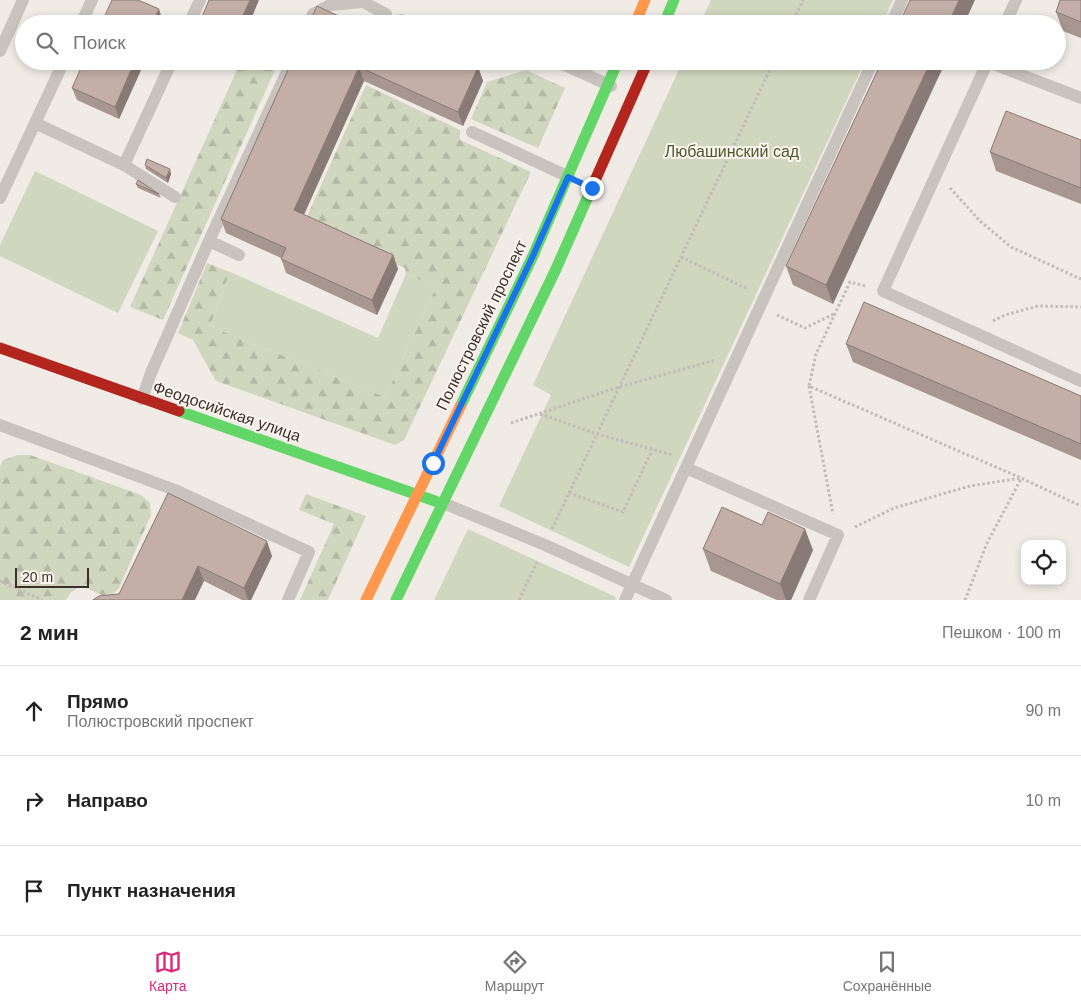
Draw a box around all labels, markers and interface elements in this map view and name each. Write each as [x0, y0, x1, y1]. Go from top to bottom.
search box [15, 15, 1066, 70]
icon: search [33, 29, 61, 57]
text: Поиск [73, 32, 126, 53]
park label: Любашинский сад [665, 143, 800, 160]
route end [581, 177, 604, 200]
street label: Полюстровский проспект [433, 237, 530, 413]
street label: Феодосийская улица [151, 378, 303, 445]
route start [422, 452, 445, 475]
map controls [1021, 540, 1066, 585]
button: locate [1021, 540, 1066, 585]
scale bar [15, 565, 89, 588]
text: 20 m [22, 569, 53, 585]
text: 2 мин [20, 621, 79, 644]
text: Пешком · 100 m [942, 624, 1061, 641]
text: Прямо [67, 691, 129, 712]
icon: ahead [20, 697, 48, 725]
text: 90 m [1025, 702, 1061, 719]
text: Полюстровский проспект [67, 713, 254, 730]
icon: right [20, 787, 48, 815]
text: Направо [67, 790, 148, 811]
text: 10 m [1025, 792, 1061, 809]
icon: arrive [20, 877, 48, 905]
text: Пункт назначения [67, 880, 236, 901]
tab: Карта [149, 948, 187, 994]
tab: Маршрут [485, 948, 544, 994]
tab: Сохранённые [843, 948, 932, 994]

